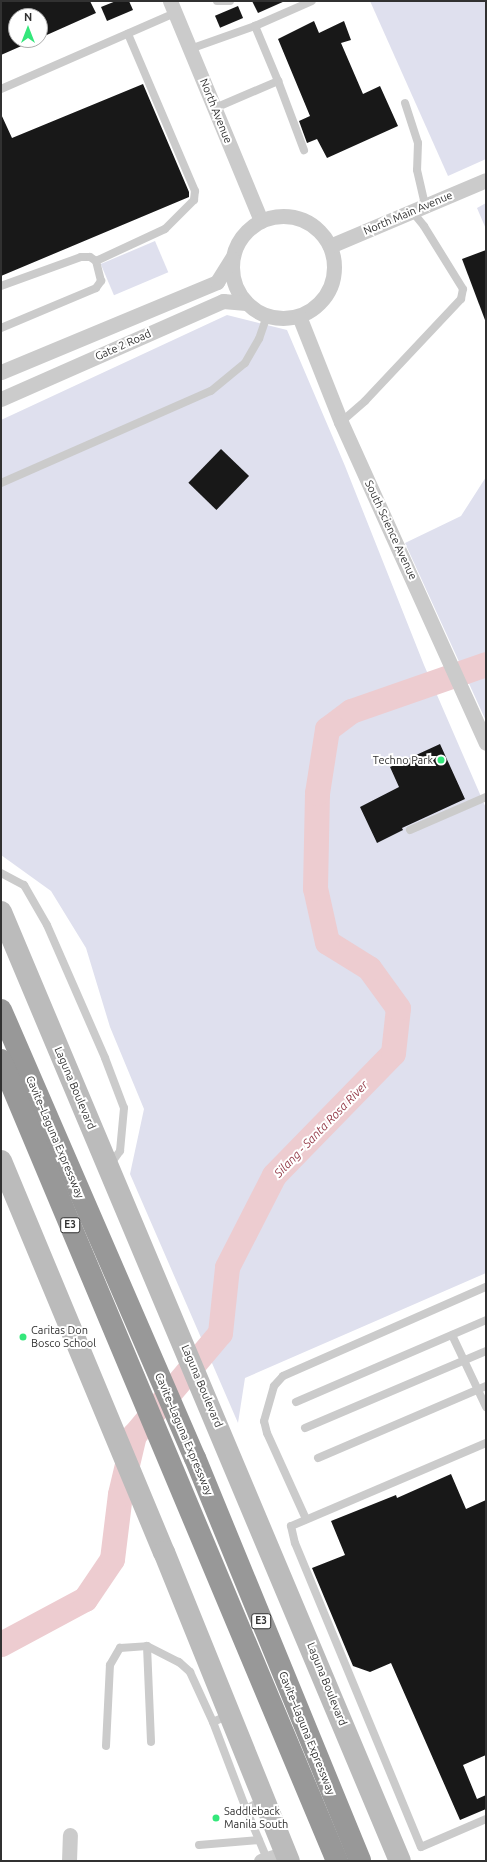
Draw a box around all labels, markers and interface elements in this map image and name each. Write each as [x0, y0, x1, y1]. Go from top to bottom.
north arrow [8, 8, 48, 48]
text: N [24, 11, 32, 23]
street label: North Avenue [197, 77, 235, 145]
street label: North Main Avenue [362, 188, 454, 238]
street label: Gate 2 Road [93, 327, 153, 363]
street label: South Science Avenue [362, 478, 420, 582]
place label: Techno Park [373, 753, 433, 767]
marker: Techno Park [436, 755, 446, 765]
street label: Laguna Boulevard [52, 1045, 98, 1131]
street label: Cavite–Laguna Expressway [23, 1074, 87, 1200]
water label: Silang - Santa Rosa River [271, 1078, 371, 1180]
road number: E3 [60, 1217, 80, 1233]
place label: Caritas Don Bosco School [31, 1324, 96, 1350]
marker: Caritas Don Bosco School [18, 1332, 28, 1342]
street label: Laguna Boulevard [179, 1343, 225, 1429]
street label: Cavite–Laguna Expressway [152, 1371, 216, 1497]
road number: E3 [251, 1613, 271, 1629]
street label: Laguna Boulevard [304, 1640, 350, 1728]
street label: Cavite–Laguna Expressway [276, 1669, 338, 1797]
place label: Saddleback Manila South [224, 1805, 288, 1831]
marker: Saddleback Manila South [211, 1813, 221, 1823]

